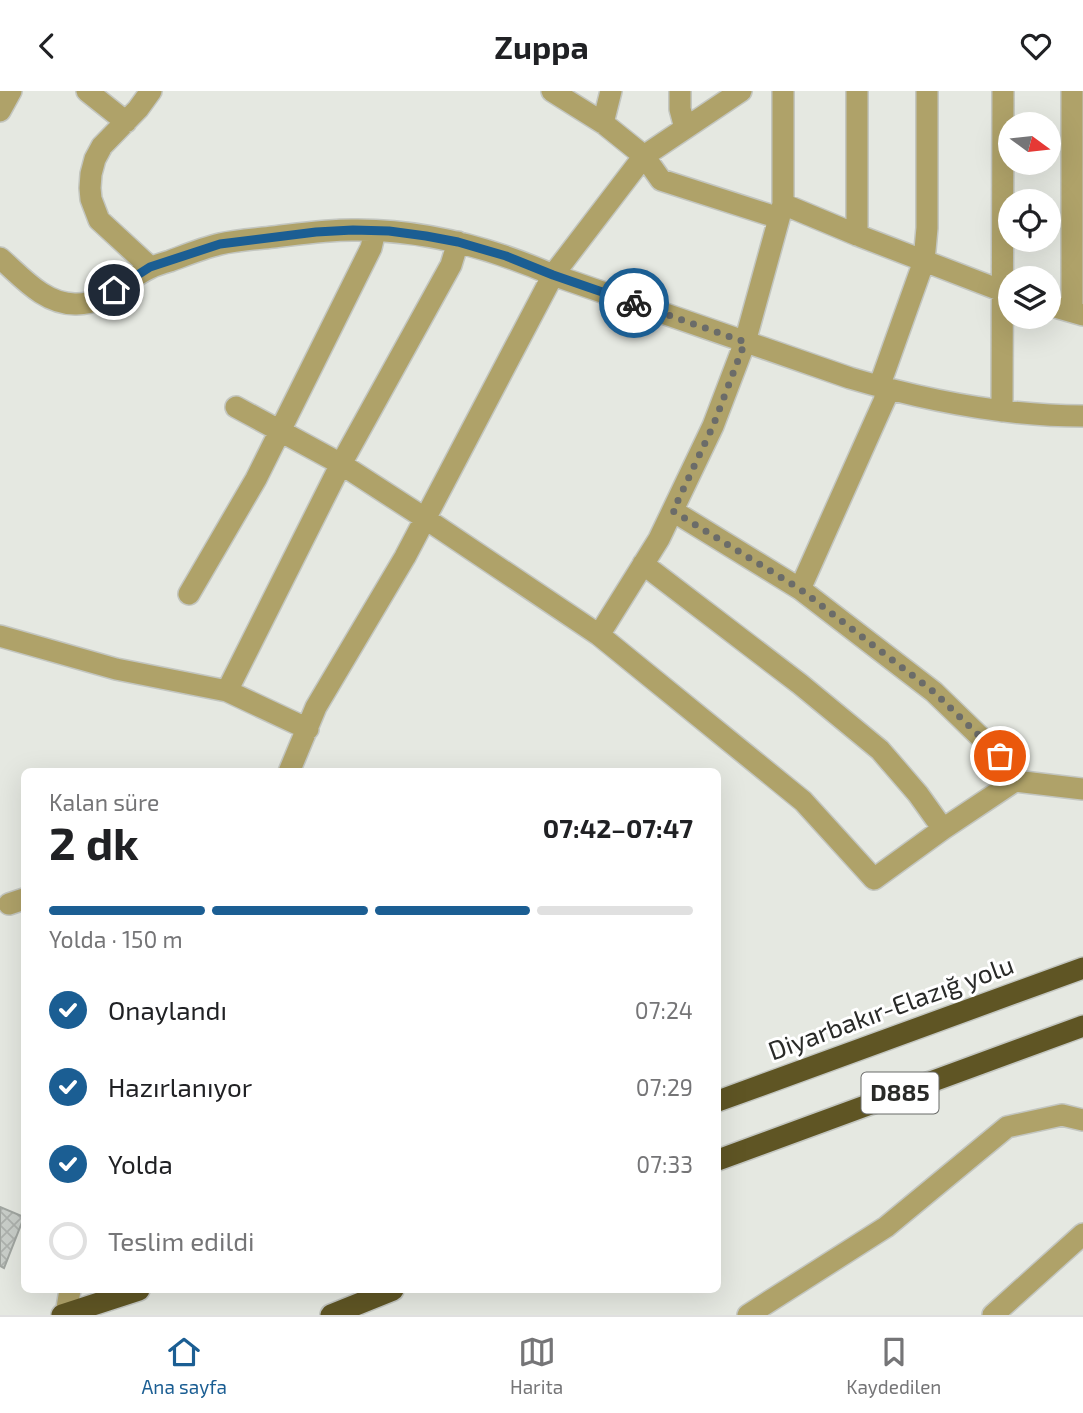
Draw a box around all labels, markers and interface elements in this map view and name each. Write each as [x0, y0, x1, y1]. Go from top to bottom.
icon: back [28, 27, 66, 65]
text: Zuppa [494, 27, 589, 65]
icon: heart [1017, 27, 1055, 65]
north arrow [998, 112, 1060, 175]
map controls [998, 112, 1061, 329]
button: locate [998, 189, 1061, 252]
pin [84, 260, 144, 320]
button: layers [998, 266, 1061, 329]
courier [599, 268, 669, 338]
icon: home [95, 271, 133, 309]
icon: bike [615, 284, 653, 322]
pin [970, 726, 1030, 786]
icon: bag [981, 737, 1019, 775]
text: Kalan süre [49, 788, 159, 816]
text: 07:42–07:47 [543, 812, 693, 843]
text: 2 dk [49, 814, 139, 869]
text: Yolda · 150 m [49, 925, 183, 953]
street label: Diyarbakır-Elazığ yolu [764, 948, 1017, 1065]
icon: check [49, 991, 87, 1029]
text: Onaylandı [108, 994, 227, 1025]
text: 07:24 [635, 996, 693, 1024]
icon: check [49, 1068, 87, 1106]
text: Hazırlanıyor [108, 1071, 252, 1102]
text: 07:29 [636, 1073, 693, 1101]
road number: D885 [862, 1073, 939, 1113]
icon: check [49, 1145, 87, 1183]
text: Yolda [108, 1148, 173, 1179]
text: 07:33 [636, 1150, 693, 1178]
text: Teslim edildi [108, 1225, 255, 1256]
tab: Ana sayfa [142, 1333, 227, 1398]
tab: Harita [510, 1333, 563, 1398]
tab: Kaydedilen [846, 1333, 941, 1398]

